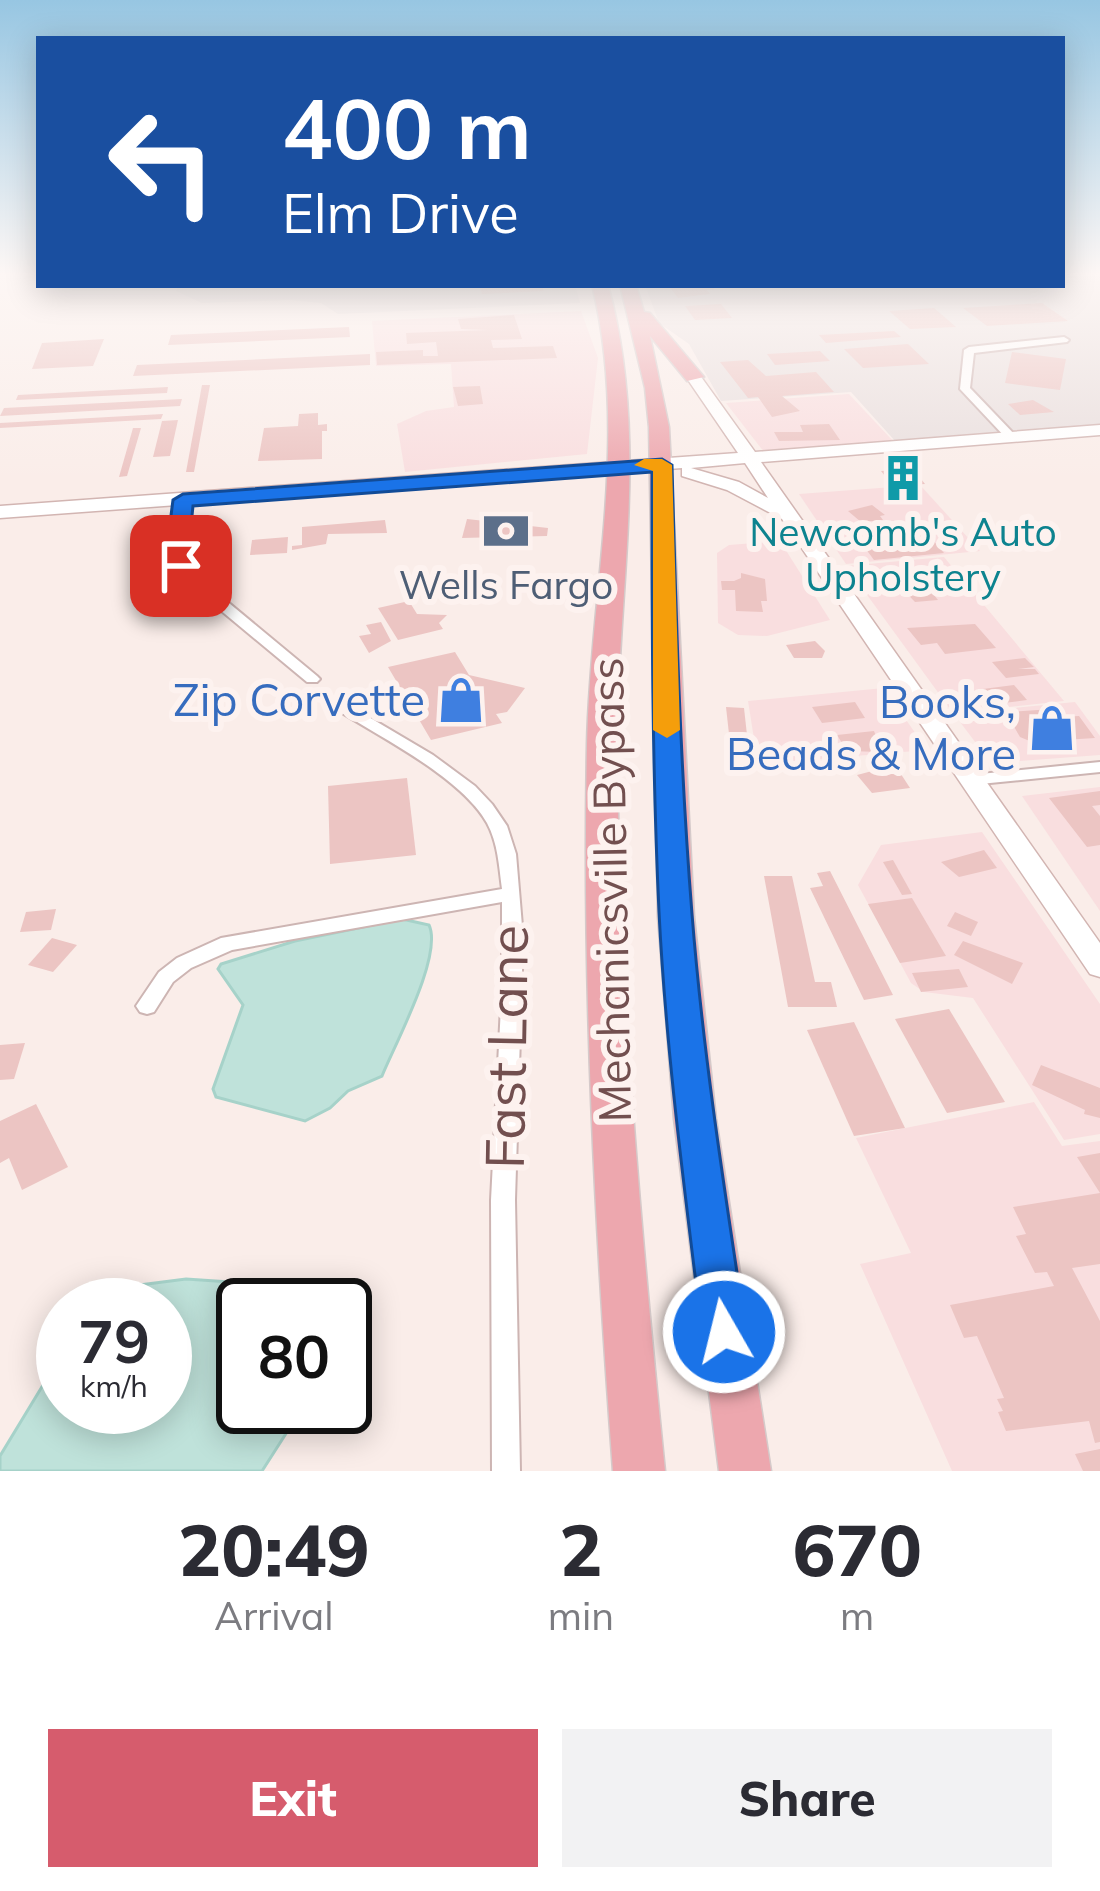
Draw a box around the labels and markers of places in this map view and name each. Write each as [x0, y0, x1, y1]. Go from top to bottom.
building icon: Newcomb's Auto Upholstery [878, 453, 928, 503]
bank icon: Wells Fargo [481, 506, 531, 556]
place label: Newcomb's Auto Upholstery [749, 507, 1057, 601]
pin [130, 515, 232, 617]
place label: Wells Fargo [399, 560, 613, 609]
place label: Zip Corvette [173, 671, 425, 727]
place label: Books, Beads & More [726, 673, 1016, 781]
shop icon: Zip Corvette [436, 675, 486, 725]
shop icon: Books, Beads & More [1027, 703, 1077, 753]

